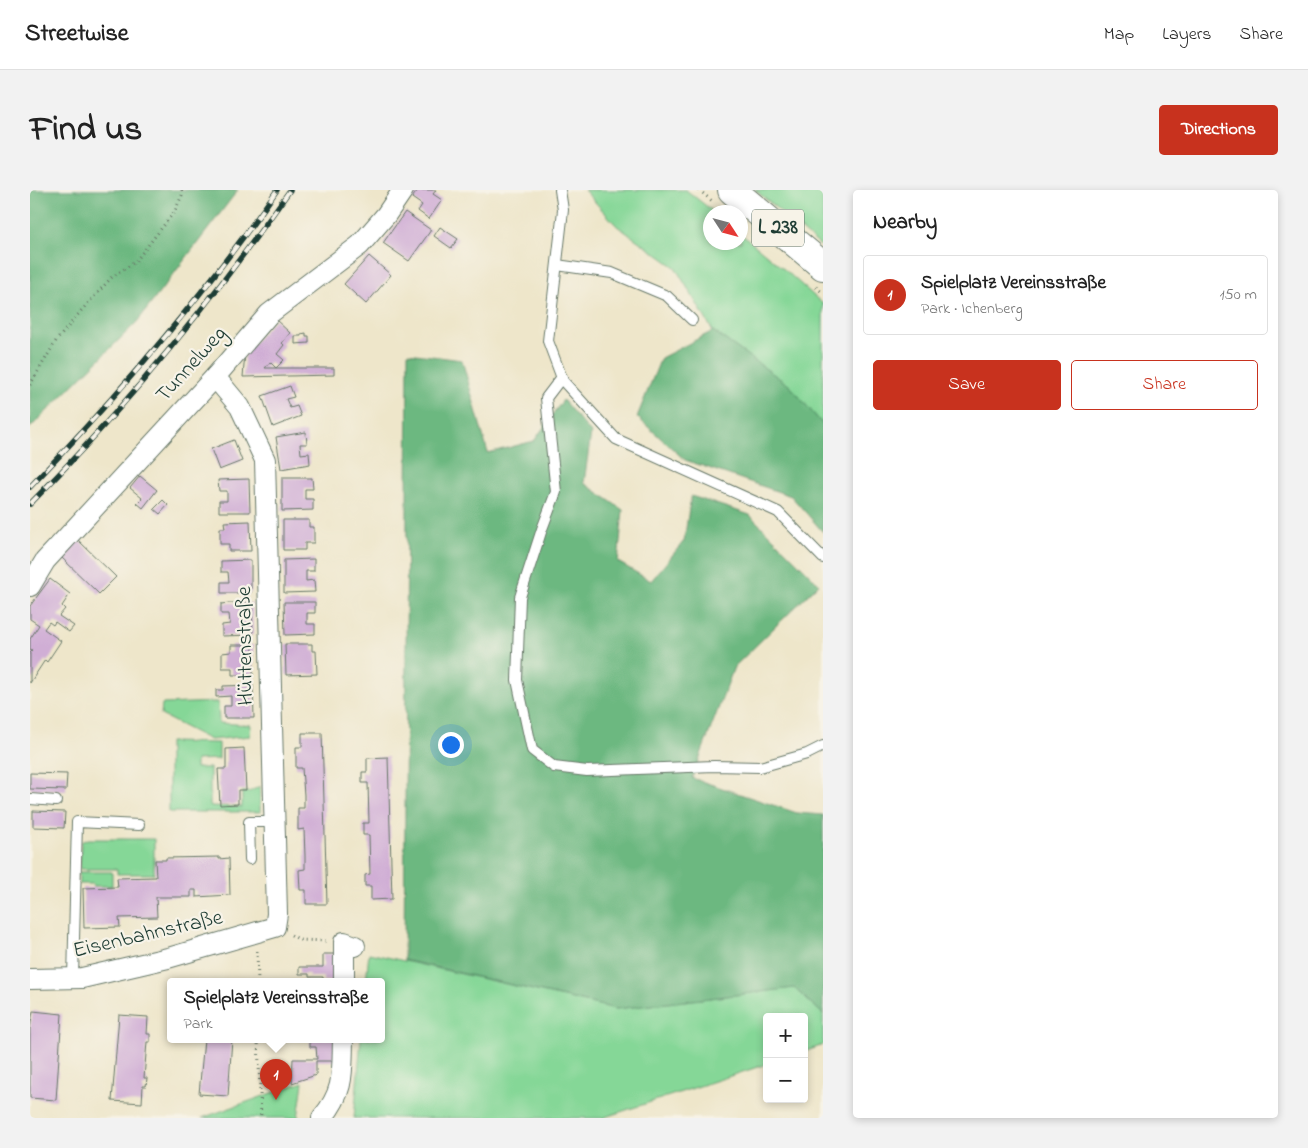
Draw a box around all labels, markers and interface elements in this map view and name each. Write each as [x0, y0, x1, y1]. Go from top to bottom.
text: Streetwise [25, 17, 129, 52]
text: Map [1104, 22, 1134, 48]
text: Layers [1162, 22, 1212, 48]
text: Share [1240, 22, 1283, 48]
text: Find us [30, 105, 142, 156]
button: Directions [1159, 105, 1278, 155]
north arrow [703, 205, 748, 250]
text: Nearby [873, 208, 937, 238]
road number: L 238 [752, 209, 804, 246]
text: Spielplatz Vereinsstraße [921, 270, 1106, 297]
text: 1 [887, 283, 893, 307]
text: 150 m [1219, 283, 1257, 307]
text: Park · Ichenberg [921, 297, 1023, 321]
street label: Tunnelweg [149, 320, 236, 411]
button: Save [873, 360, 1061, 410]
button: Share [1071, 360, 1258, 410]
street label: Hüttenstraße [229, 586, 263, 706]
your location [438, 732, 464, 758]
street label: Eisenbahnstraße [70, 902, 226, 968]
popup [167, 978, 385, 1043]
text: Spielplatz Vereinsstraße [184, 985, 368, 1012]
text: Park [184, 1012, 212, 1036]
map controls [763, 1013, 808, 1103]
button: + [763, 1013, 808, 1058]
button: − [763, 1058, 808, 1103]
pin: 1 [260, 1059, 292, 1100]

